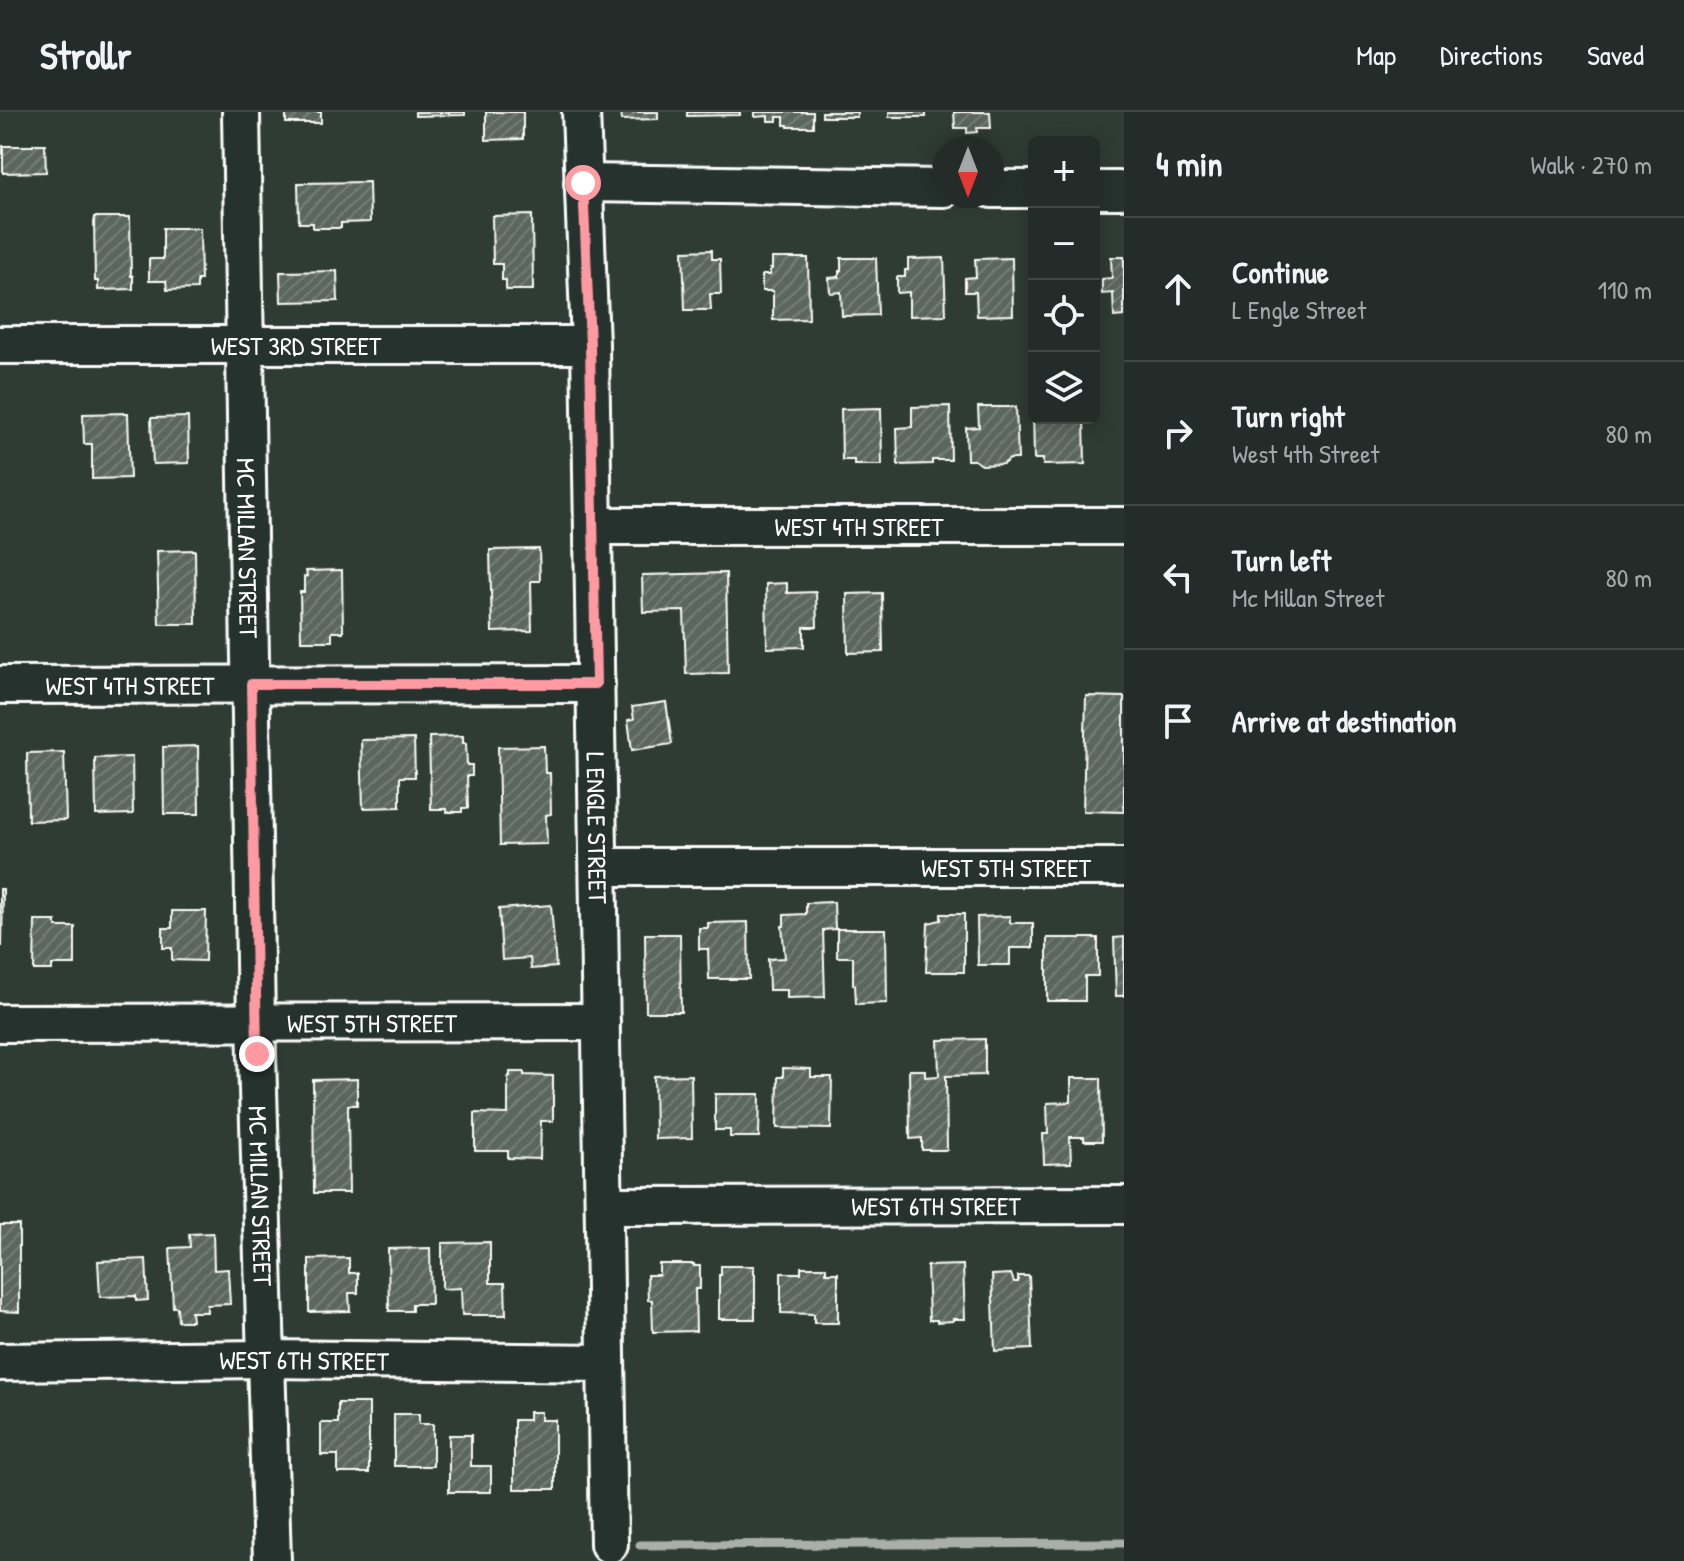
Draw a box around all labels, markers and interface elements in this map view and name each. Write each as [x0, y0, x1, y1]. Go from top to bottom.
text: Strollr [40, 29, 131, 81]
text: Map [1356, 36, 1396, 74]
text: Directions [1440, 36, 1543, 74]
text: Saved [1587, 36, 1644, 74]
north arrow [932, 136, 1004, 208]
map controls [1028, 136, 1100, 424]
button: + [1028, 136, 1100, 208]
text: 4 min [1156, 141, 1223, 187]
text: Walk · 270 m [1531, 147, 1652, 182]
route start [565, 165, 601, 201]
button: − [1028, 208, 1100, 280]
text: Continue [1232, 252, 1329, 292]
icon: ahead [1156, 267, 1200, 311]
text: 110 m [1598, 272, 1652, 307]
button: locate [1028, 280, 1100, 352]
text: L Engle Street [1232, 292, 1366, 327]
street label: WEST 3RD STREET [211, 328, 382, 363]
button: layers [1028, 352, 1100, 424]
text: Turn right [1232, 396, 1345, 436]
icon: right [1156, 411, 1200, 455]
text: 80 m [1605, 416, 1652, 451]
text: West 4th Street [1232, 436, 1379, 471]
street label: MC MILLAN STREET [229, 458, 267, 639]
street label: WEST 4TH STREET [775, 509, 944, 544]
text: Turn left [1232, 540, 1331, 580]
icon: left [1156, 555, 1200, 599]
text: 80 m [1605, 560, 1652, 595]
text: Mc Millan Street [1232, 580, 1385, 615]
street label: WEST 4TH STREET [46, 667, 215, 702]
icon: arrive [1156, 699, 1200, 743]
text: Arrive at destination [1232, 701, 1457, 741]
street label: L ENGLE STREET [579, 752, 616, 905]
street label: WEST 5TH STREET [921, 850, 1092, 885]
street label: WEST 5TH STREET [287, 1005, 458, 1040]
route end [239, 1036, 275, 1072]
street label: MC MILLAN STREET [241, 1105, 281, 1287]
street label: WEST 6TH STREET [851, 1188, 1022, 1223]
street label: WEST 6TH STREET [219, 1341, 390, 1378]

